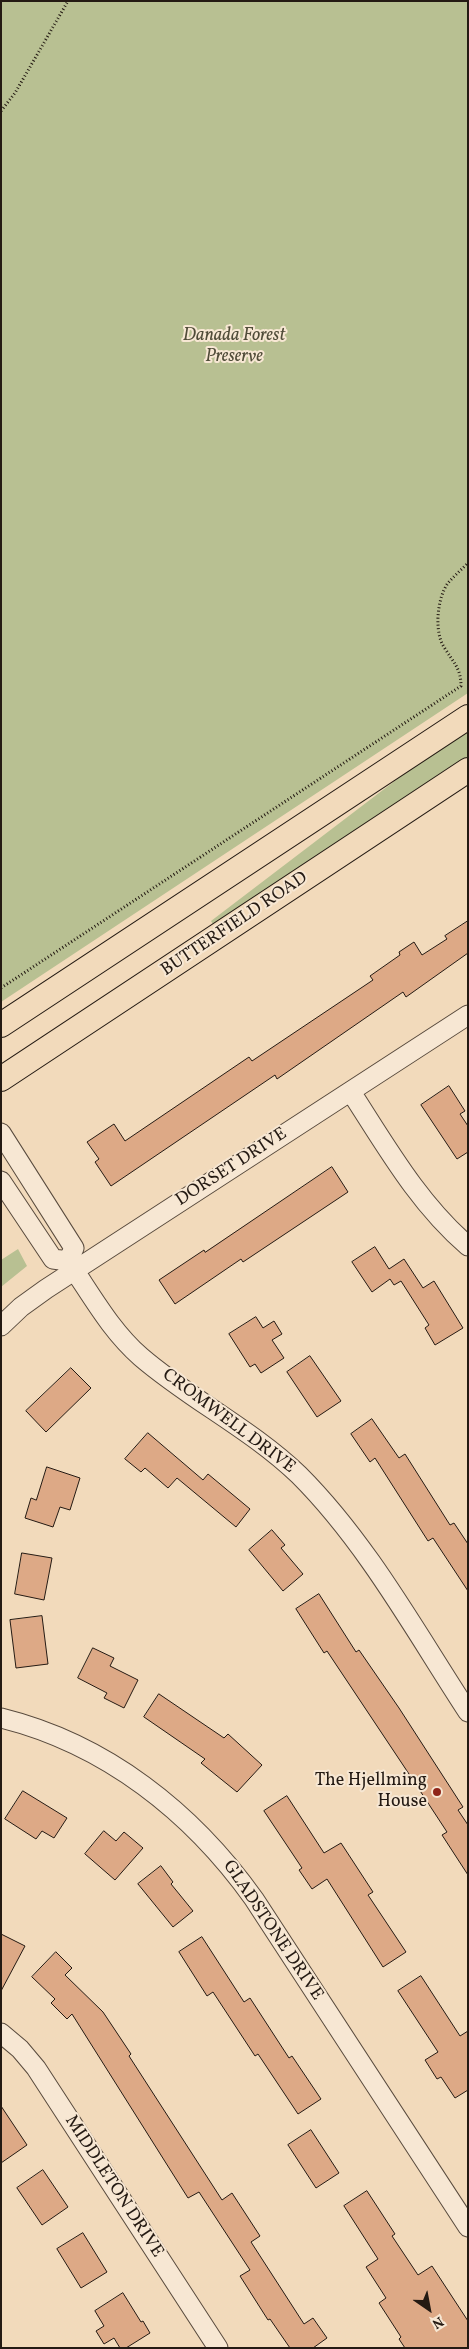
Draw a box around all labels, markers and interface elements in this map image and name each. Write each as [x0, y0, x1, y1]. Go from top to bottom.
park label: Danada Forest Preserve [183, 326, 285, 368]
street label: BUTTERFIELD ROAD [158, 868, 312, 982]
street label: DORSET DRIVE [172, 1124, 292, 1212]
street label: CROMWELL DRIVE [157, 1365, 299, 1479]
place label: The Hjellming House [315, 1771, 427, 1814]
marker: The Hjellming House [431, 1786, 443, 1798]
street label: GLADSTONE DRIVE [217, 1857, 327, 2005]
street label: MIDDLETON DRIVE [59, 2112, 167, 2262]
north arrow [404, 2284, 454, 2334]
text: N [428, 2311, 447, 2333]

